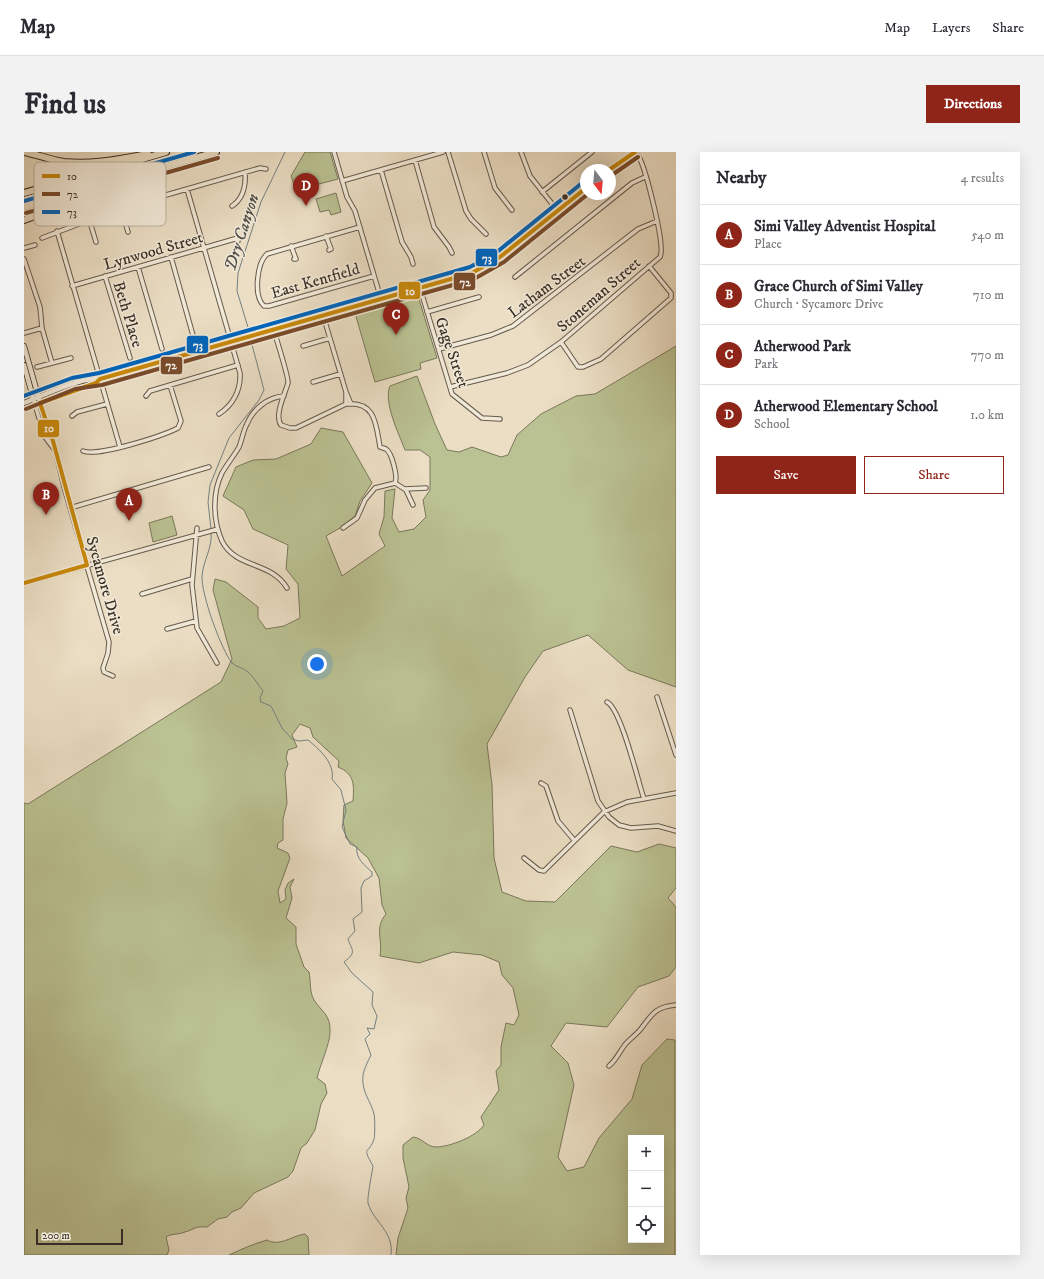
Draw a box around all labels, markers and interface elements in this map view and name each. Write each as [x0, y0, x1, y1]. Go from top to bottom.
text: Map [20, 16, 55, 39]
text: Map [884, 19, 910, 37]
text: Layers [932, 19, 970, 37]
text: Share [992, 19, 1024, 37]
button: Directions [926, 85, 1020, 123]
text: Find us [24, 87, 106, 122]
legend [34, 162, 166, 226]
north arrow [580, 164, 616, 200]
text: Nearby [716, 167, 766, 189]
text: 10 [67, 170, 77, 184]
text: 4 results [961, 170, 1004, 186]
pin: D [293, 173, 319, 206]
text: 72 [67, 188, 79, 202]
water label: Dry Canyon [219, 191, 265, 274]
unlabelled marker [560, 192, 570, 202]
text: 73 [67, 206, 77, 220]
text: Simi Valley Adventist Hospital [754, 217, 935, 236]
street label: Lynwood Street [101, 227, 205, 275]
text: A [725, 227, 733, 243]
text: 540 m [971, 227, 1004, 243]
text: Place [754, 236, 782, 252]
line badge: 73 [475, 248, 498, 267]
street label: Latham Street [504, 251, 589, 322]
text: 73 [482, 252, 492, 266]
street label: Stoneman Street [553, 253, 645, 337]
street label: East Kentfield [269, 259, 362, 303]
line badge: 72 [453, 272, 476, 291]
text: 72 [459, 276, 471, 290]
text: Grace Church of Simi Valley [754, 277, 923, 296]
street label: Beth Place [109, 279, 148, 350]
line badge: 10 [398, 281, 421, 300]
text: 10 [405, 285, 415, 299]
text: B [725, 287, 733, 303]
text: 710 m [973, 287, 1004, 303]
text: Church · Sycamore Drive [754, 296, 883, 312]
pin: C [383, 302, 409, 335]
street label: Gage Street [431, 314, 474, 390]
line badge: 73 [186, 335, 209, 354]
text: Atherwood Park [754, 337, 851, 356]
text: 73 [193, 339, 203, 353]
text: C [725, 347, 733, 363]
text: 770 m [971, 347, 1004, 363]
line badge: 72 [160, 356, 183, 375]
text: Park [754, 356, 778, 372]
text: 72 [165, 359, 177, 373]
text: Atherwood Elementary School [754, 397, 938, 416]
text: D [724, 407, 734, 423]
text: 1.0 km [970, 407, 1004, 423]
text: School [754, 416, 790, 432]
line badge: 10 [37, 419, 60, 438]
text: 10 [44, 422, 54, 436]
button: Save [716, 456, 856, 494]
button: Share [864, 456, 1004, 494]
pin: B [33, 482, 59, 515]
pin: A [116, 488, 142, 521]
street label: Sycamore Drive [82, 534, 129, 637]
your location [307, 654, 327, 674]
map controls [628, 1135, 664, 1243]
button: + [628, 1135, 664, 1171]
button: − [628, 1171, 664, 1207]
button: locate [628, 1207, 664, 1243]
scale bar [36, 1227, 123, 1246]
text: 200 m [42, 1229, 70, 1243]

